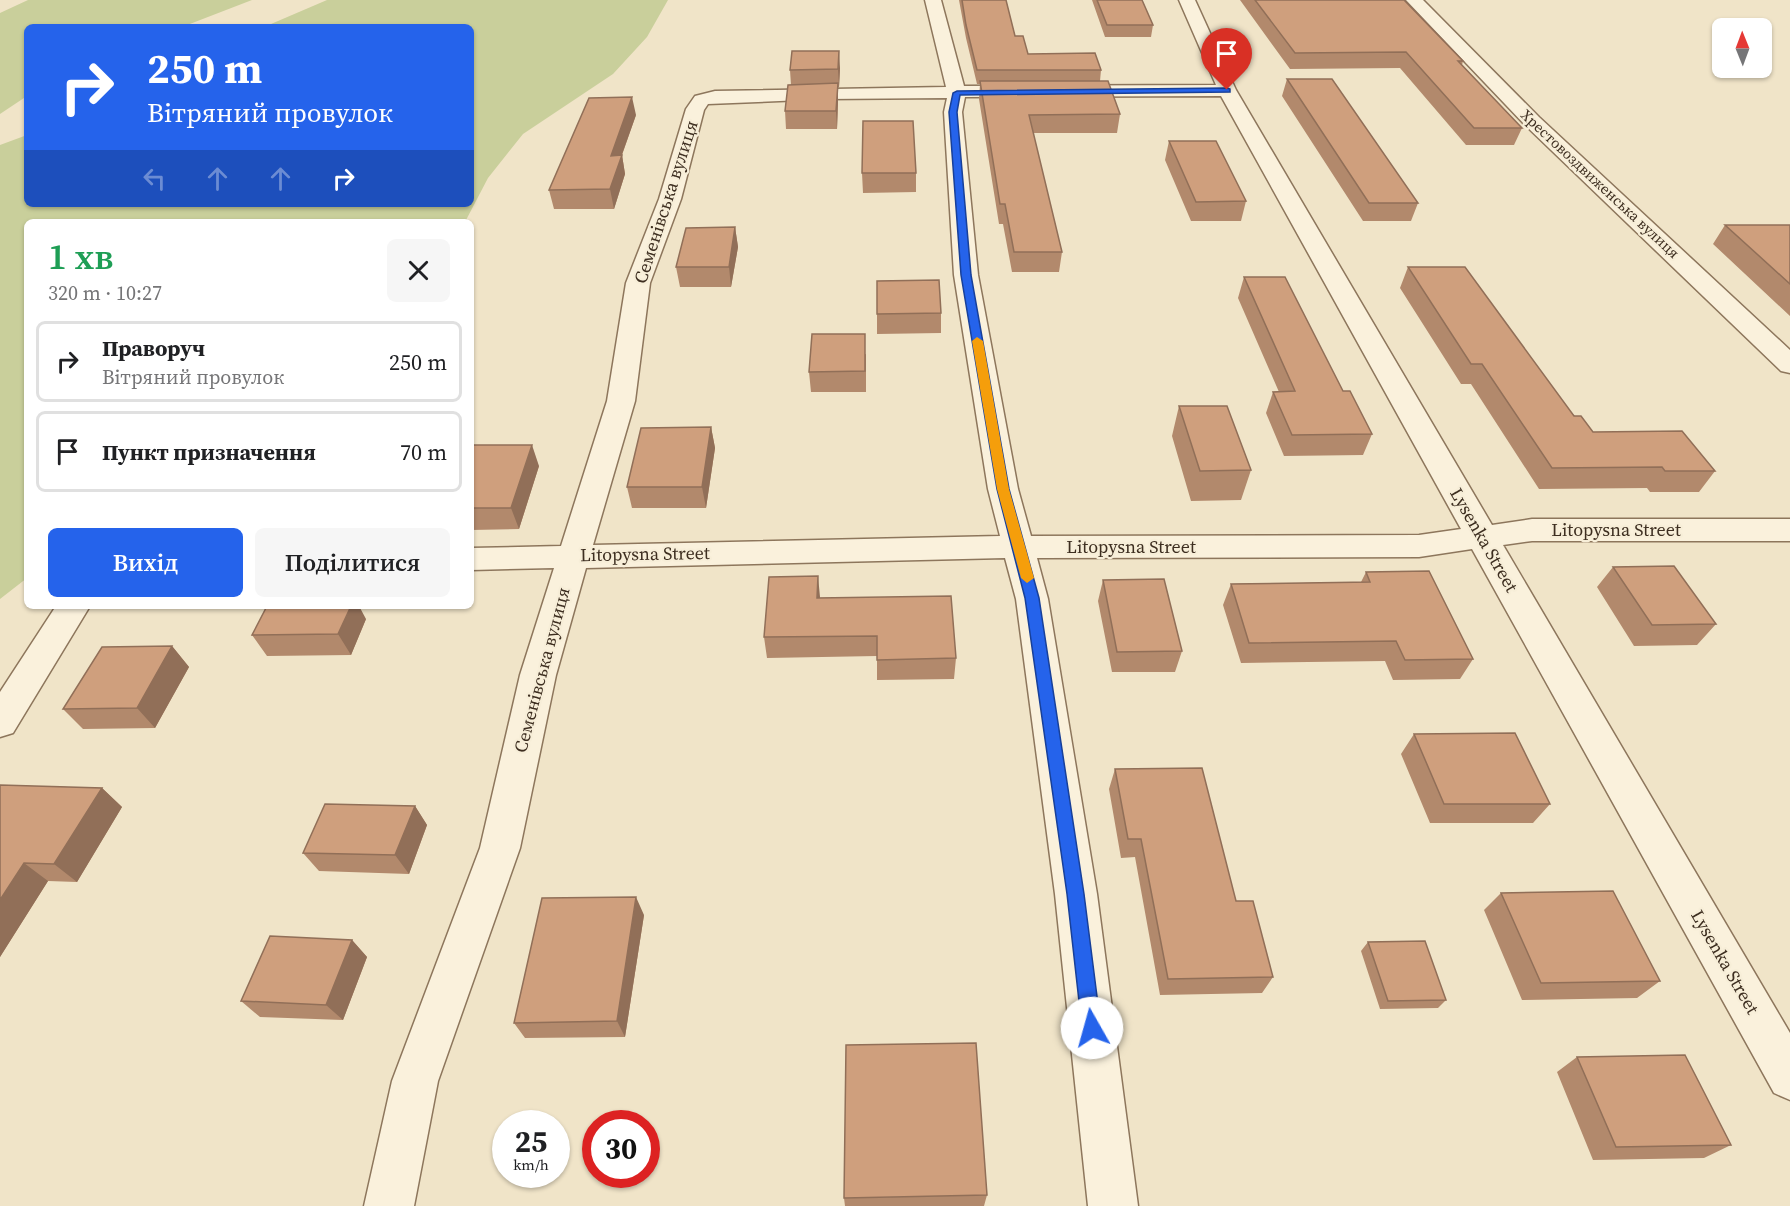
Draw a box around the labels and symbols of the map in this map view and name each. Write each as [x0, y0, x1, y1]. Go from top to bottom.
north arrow [1712, 18, 1772, 78]
pin [1201, 28, 1252, 90]
street label: Хрестовоздвиженська вулиця [1516, 104, 1684, 263]
street label: Семенівська вулиця [627, 117, 704, 287]
street label: Lysenka Street [1444, 483, 1525, 597]
street label: Litopysna Street [1551, 517, 1681, 542]
street label: Litopysna Street [1066, 534, 1196, 559]
street label: Litopysna Street [580, 540, 710, 567]
street label: Семенівська вулиця [507, 584, 576, 755]
street label: Lysenka Street [1685, 905, 1766, 1019]
position arrow [1060, 996, 1124, 1060]
speed limit sign: 30 [582, 1110, 660, 1188]

